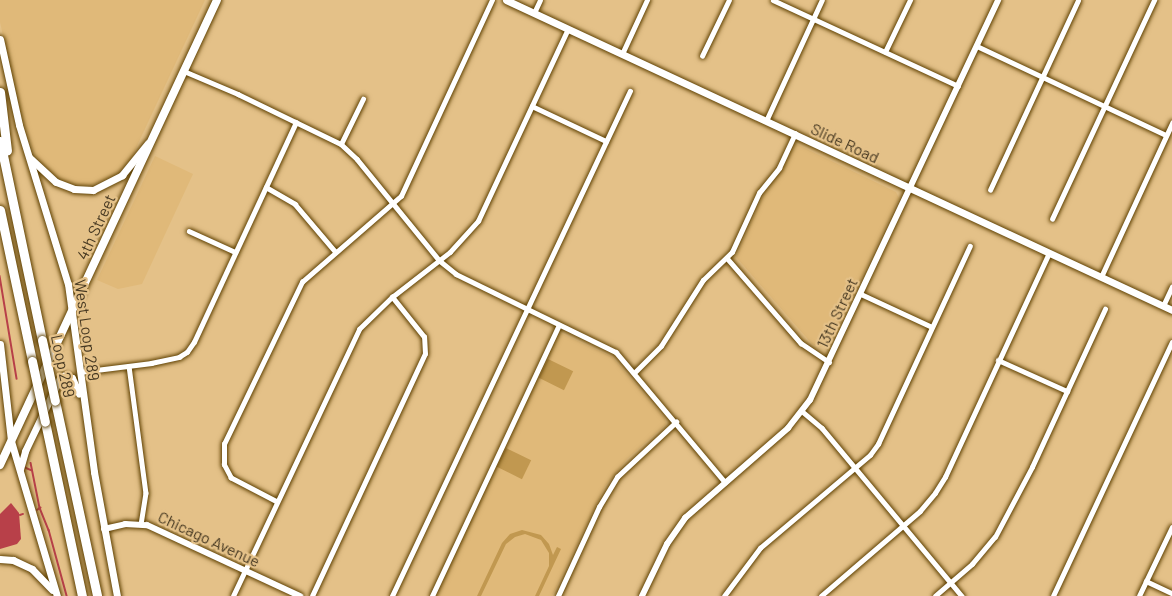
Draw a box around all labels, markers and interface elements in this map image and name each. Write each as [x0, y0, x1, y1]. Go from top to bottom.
street label: Slide Road [808, 119, 882, 167]
street label: 4th Street [72, 191, 120, 263]
street label: 13th Street [812, 275, 862, 351]
street label: West Loop 289 [70, 278, 104, 382]
street label: Loop 289 [47, 333, 79, 399]
street label: Chicago Avenue [155, 507, 263, 571]

